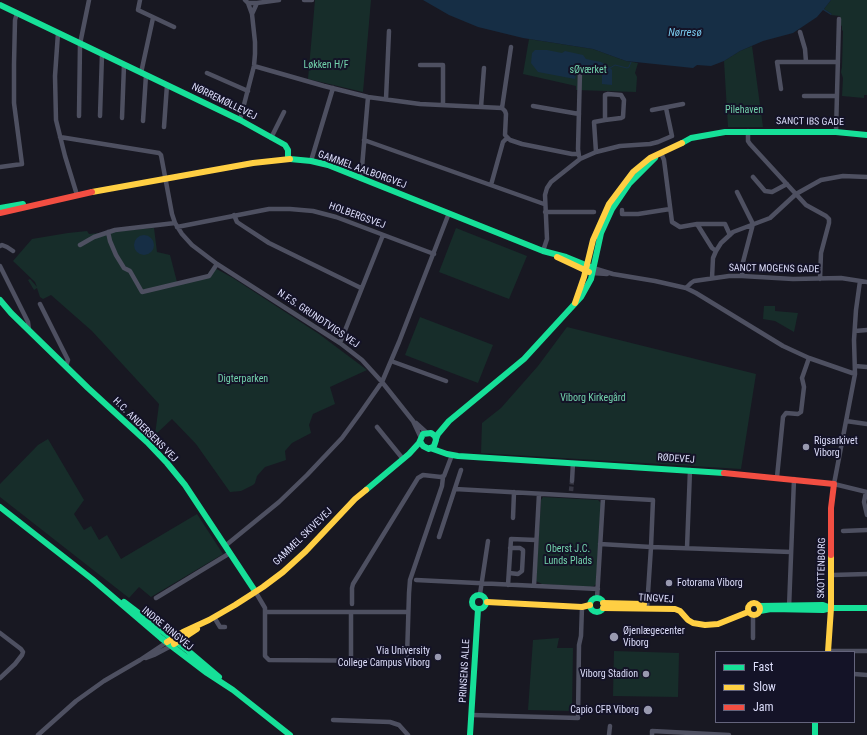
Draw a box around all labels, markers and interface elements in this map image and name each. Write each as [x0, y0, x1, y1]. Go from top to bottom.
water label: Nørresø [668, 26, 702, 40]
park label: Løkken H/F [303, 59, 349, 71]
park label: sØværket [569, 64, 607, 76]
street label: NØRREMØLLEVEJ [189, 81, 259, 123]
park label: Pilehaven [725, 104, 763, 116]
street label: SANCT IBS GADE [776, 115, 844, 129]
street label: GAMMEL AALBORGVEJ [316, 148, 408, 192]
street label: HOLBERGSVEJ [327, 200, 387, 232]
street label: SANCT MOGENS GADE [729, 262, 819, 276]
street label: N.F.S. GRUNDTVIGS VEJ [275, 287, 361, 351]
park label: Digterparken [218, 373, 268, 385]
park label: Viborg Kirkegård [560, 392, 626, 404]
street label: H.C. ANDERSENS VEJ [110, 395, 180, 465]
place label: Rigsarkivet Viborg [814, 435, 858, 458]
marker: Rigsarkivet Viborg [801, 442, 811, 452]
street label: RØDEVEJ [657, 452, 695, 466]
street label: GAMMEL SKIVEVEJ [271, 506, 335, 568]
street label: SKOTTENBORG [815, 538, 829, 598]
park label: Oberst J.C. Lunds Plads [544, 543, 592, 566]
place label: Fotorama Viborg [677, 577, 743, 589]
marker: Fotorama Viborg [664, 578, 674, 588]
street label: TINGVEJ [638, 592, 674, 606]
street label: INDRE RINGVEJ [139, 605, 195, 653]
place label: Øjenlægecenter Viborg [623, 625, 685, 648]
marker: Øjenlægecenter Viborg [608, 631, 620, 643]
street label: PRINSENS ALLE [457, 639, 473, 703]
place label: Via University College Campus Viborg [338, 645, 430, 668]
legend [715, 651, 855, 723]
marker: Via University College Campus Viborg [433, 652, 443, 662]
text: Fast [753, 660, 773, 674]
place label: Viborg Stadion [580, 668, 638, 680]
marker: Viborg Stadion [641, 669, 651, 679]
text: Slow [753, 680, 776, 694]
text: Jam [753, 700, 774, 714]
place label: Capio CFR Viborg [570, 704, 639, 716]
marker: Capio CFR Viborg [642, 704, 654, 716]

